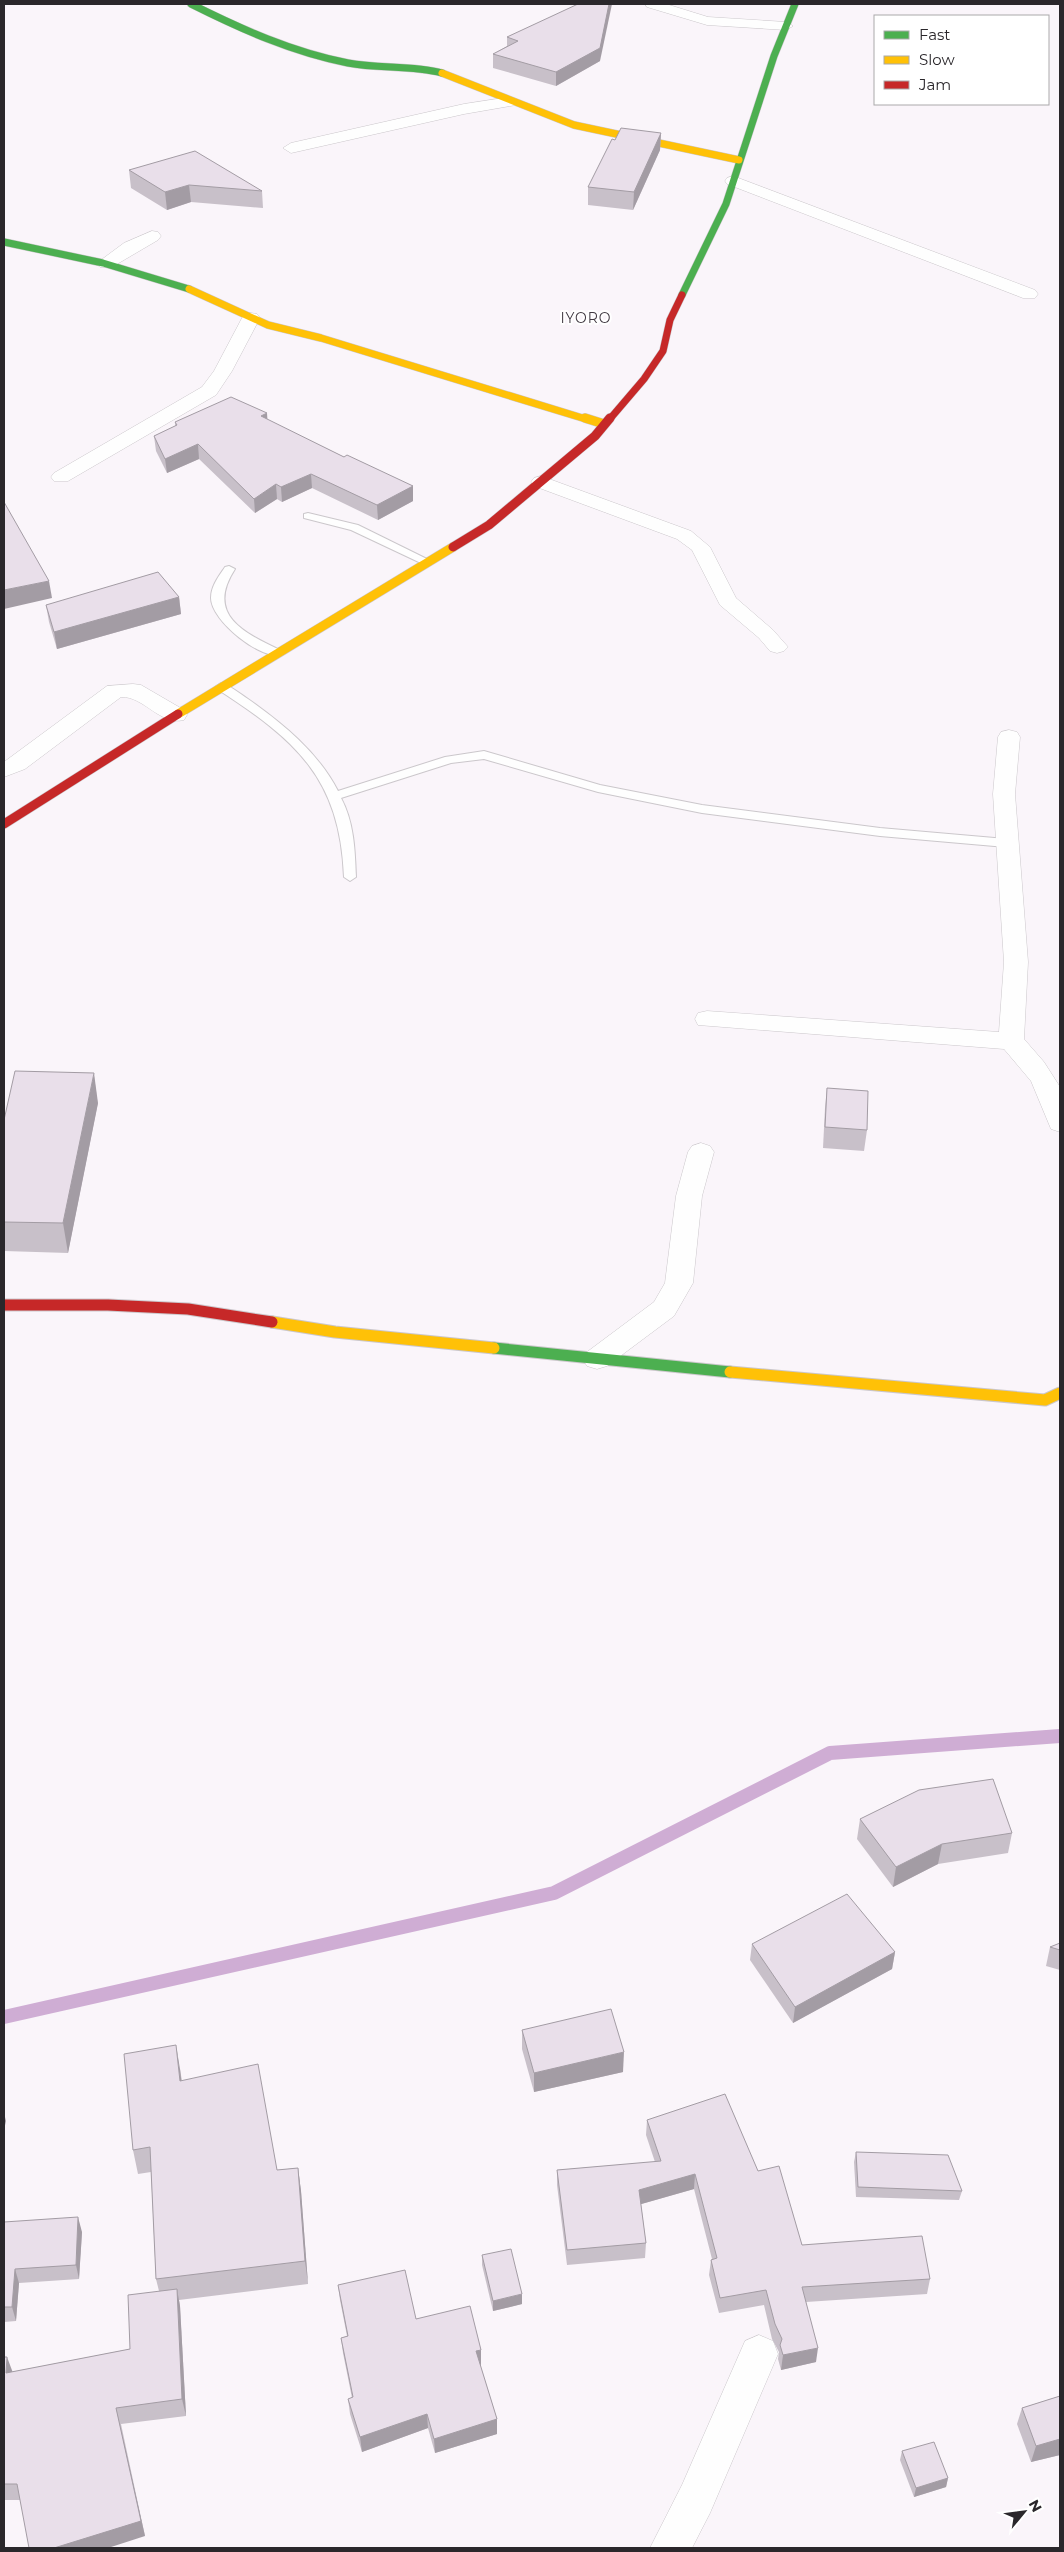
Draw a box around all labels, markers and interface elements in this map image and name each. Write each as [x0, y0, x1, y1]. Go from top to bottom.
legend [874, 15, 1049, 105]
text: Fast [919, 25, 950, 44]
text: Slow [919, 50, 955, 69]
text: Jam [918, 75, 951, 94]
district label: IYORO [560, 309, 612, 327]
north arrow [999, 2487, 1049, 2537]
text: N [1025, 2496, 1046, 2515]

